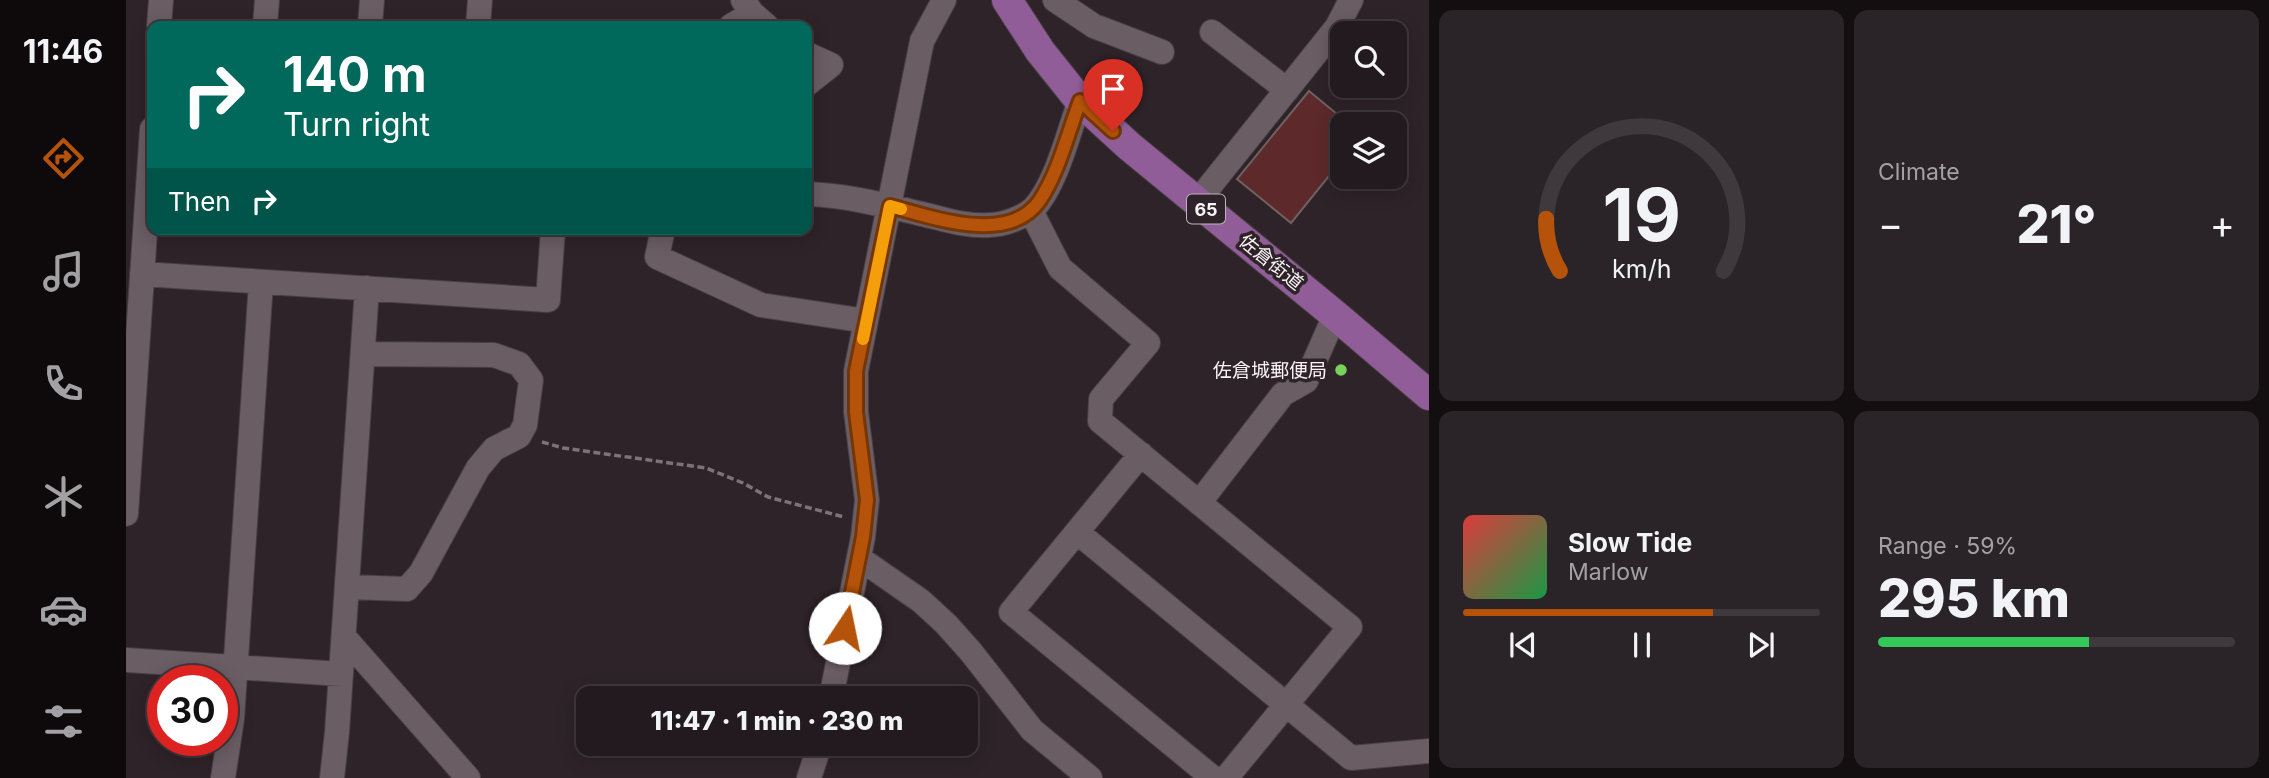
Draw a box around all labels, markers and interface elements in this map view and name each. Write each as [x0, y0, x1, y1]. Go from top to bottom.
map controls [1330, 21, 1407, 189]
button: search [1330, 21, 1407, 98]
text: 11:46 [23, 32, 103, 71]
text: 140 m [283, 45, 427, 104]
icon: right [168, 49, 259, 140]
pin [1083, 59, 1143, 131]
icon: arrive [1094, 70, 1132, 108]
text: Turn right [283, 105, 430, 144]
button: layers [1330, 112, 1407, 189]
icon: directions [39, 134, 88, 183]
text: Climate [1878, 158, 1960, 186]
text: 19 [1602, 171, 1681, 260]
icon: right [245, 182, 283, 220]
text: Then [168, 186, 231, 217]
text: 21° [2016, 193, 2097, 256]
road number: 65 [1187, 194, 1225, 224]
text: − [1878, 201, 1903, 247]
text: + [2210, 201, 2235, 247]
street label: 佐倉街道 [1234, 229, 1308, 295]
icon: music [39, 247, 88, 296]
text: km/h [1612, 254, 1671, 284]
icon: phone [39, 359, 88, 408]
place label: 佐倉城郵便局 [1213, 359, 1327, 382]
marker: 佐倉城郵便局 [1333, 362, 1349, 378]
icon: climate [39, 472, 88, 521]
text: Slow Tide [1568, 527, 1692, 558]
text: Range · 59% [1878, 532, 2017, 560]
text: Marlow [1568, 558, 1648, 586]
text: 295 km [1878, 567, 2070, 630]
icon: car [39, 585, 88, 634]
position arrow [808, 591, 882, 665]
icon: previous [1504, 626, 1542, 664]
icon: pause [1623, 626, 1661, 664]
icon: next [1742, 626, 1780, 664]
speed limit sign: 30 [147, 665, 238, 756]
icon: filters [39, 697, 88, 746]
text: 11:47 · 1 min · 230 m [651, 705, 903, 736]

